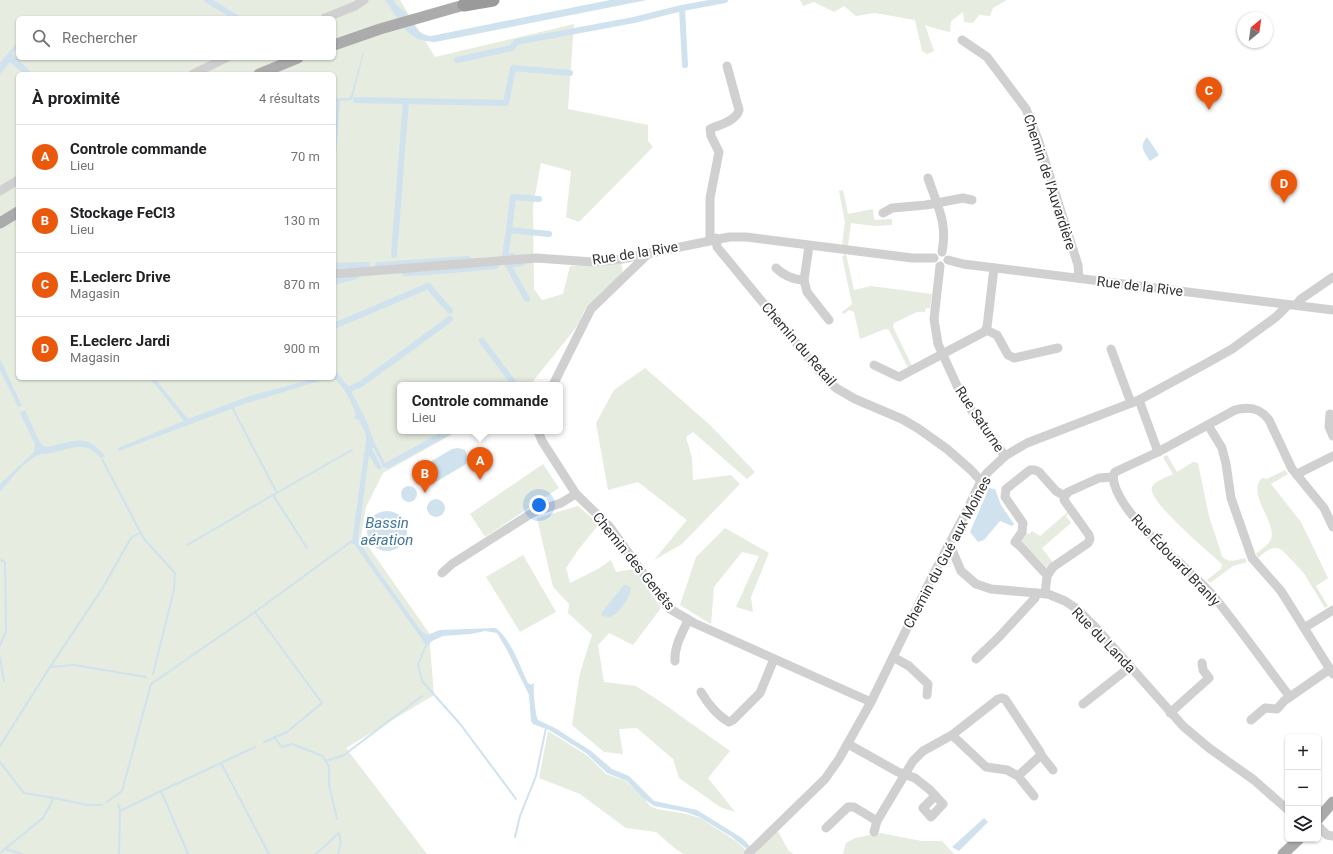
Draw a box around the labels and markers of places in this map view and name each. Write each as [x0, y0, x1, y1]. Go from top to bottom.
pin: C [1196, 77, 1222, 110]
pin: D [1271, 170, 1297, 203]
pin: A [467, 447, 493, 480]
pin: B [412, 460, 438, 493]

